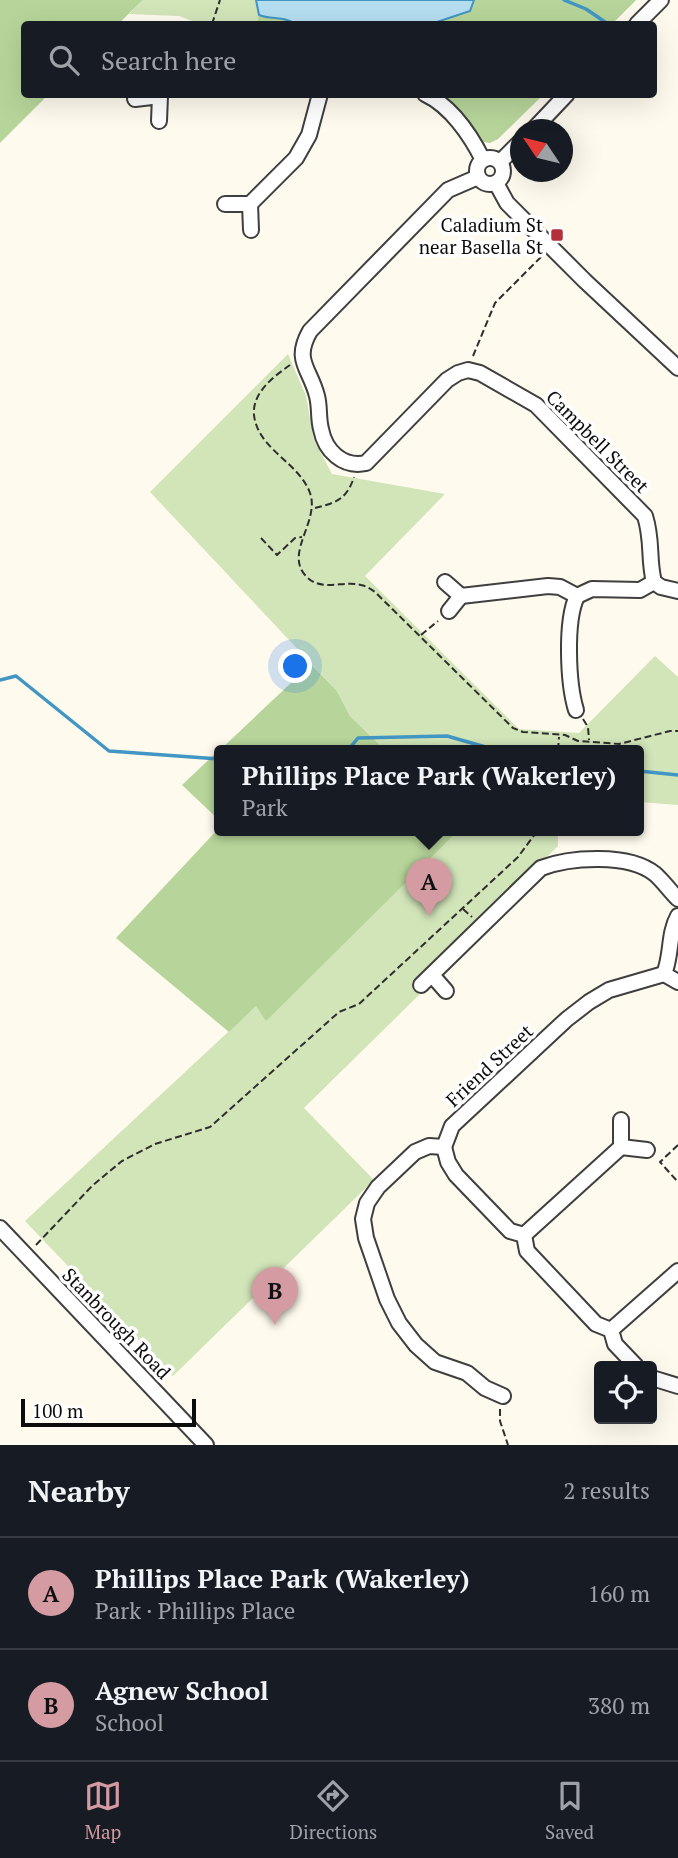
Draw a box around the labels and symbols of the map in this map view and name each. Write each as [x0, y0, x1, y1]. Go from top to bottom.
north arrow [510, 119, 573, 182]
place label: Caladium St near Basella St [419, 212, 543, 259]
marker: Caladium St near Basella St [549, 227, 565, 243]
street label: Campbell Street [541, 384, 655, 498]
your location [278, 649, 312, 683]
pin: A [406, 858, 452, 916]
street label: Friend Street [440, 1018, 538, 1112]
street label: Stanbrough Road [58, 1262, 177, 1384]
pin: B [252, 1267, 298, 1325]
scale bar [21, 1396, 196, 1428]

